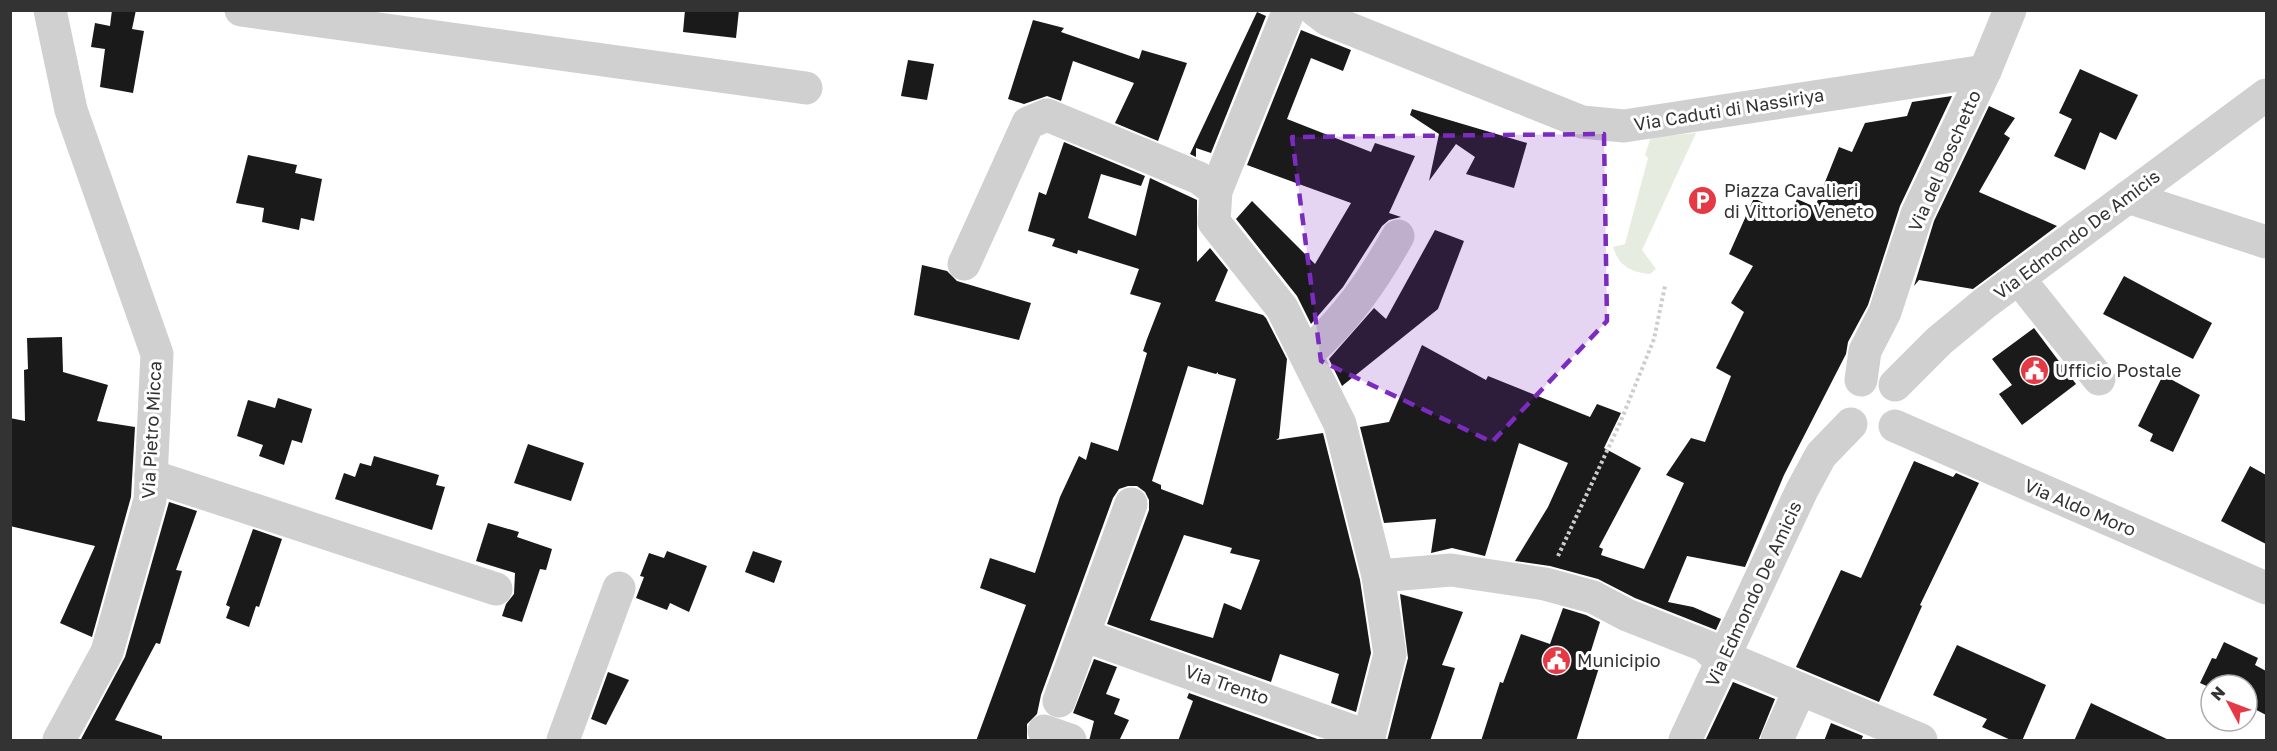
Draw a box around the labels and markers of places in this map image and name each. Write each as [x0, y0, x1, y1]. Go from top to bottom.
place label: Piazza Cavalieri di Vittorio Veneto [1724, 179, 1874, 222]
parking icon: Piazza Cavalieri di Vittorio Veneto [1687, 185, 1719, 217]
public building icon: Ufficio Postale [2018, 355, 2050, 387]
place label: Ufficio Postale [2055, 359, 2182, 381]
public building icon: Municipio [1540, 645, 1572, 677]
place label: Municipio [1577, 649, 1661, 671]

